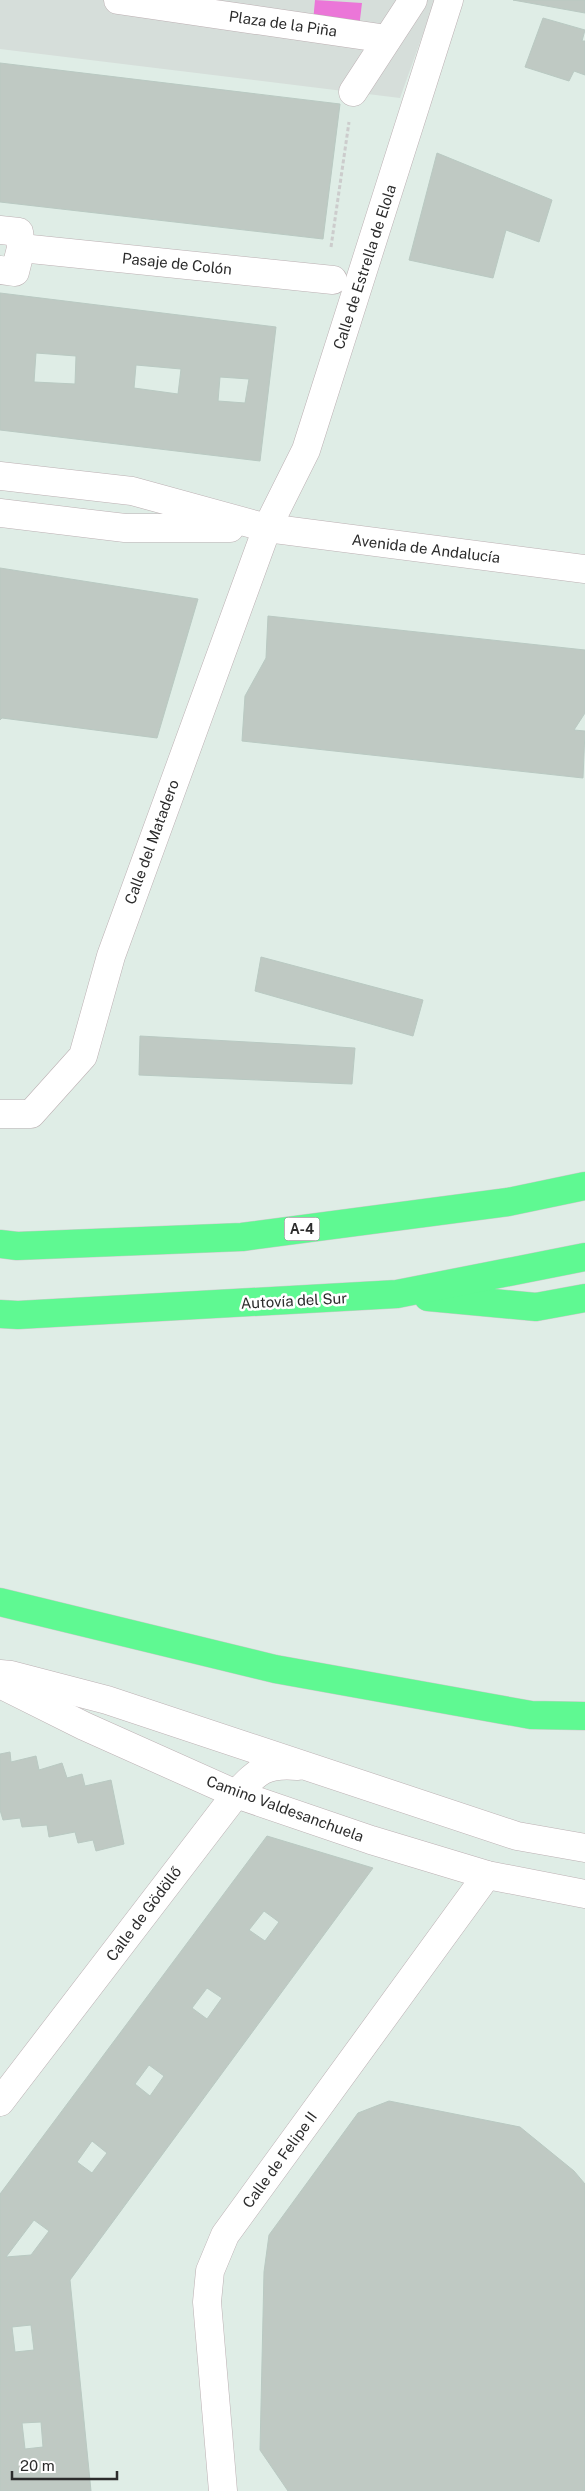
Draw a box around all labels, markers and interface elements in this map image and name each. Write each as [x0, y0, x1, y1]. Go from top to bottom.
street label: Plaza de la Piña [228, 8, 338, 40]
street label: Calle de Estrella de Elola [330, 182, 399, 352]
street label: Pasaje de Colón [121, 249, 233, 278]
street label: Avenida de Andalucía [351, 531, 501, 566]
street label: Calle del Matadero [121, 777, 182, 906]
road number: A-4 [284, 1218, 320, 1240]
street label: Autovía del Sur [240, 1289, 348, 1312]
street label: Camino Valdesanchuela [204, 1772, 366, 1845]
street label: Calle de Gödöllő [103, 1863, 185, 1964]
street label: Calle de Felipe II [239, 2108, 320, 2211]
scale bar [12, 2448, 118, 2480]
text: 20 m [20, 2457, 55, 2474]

